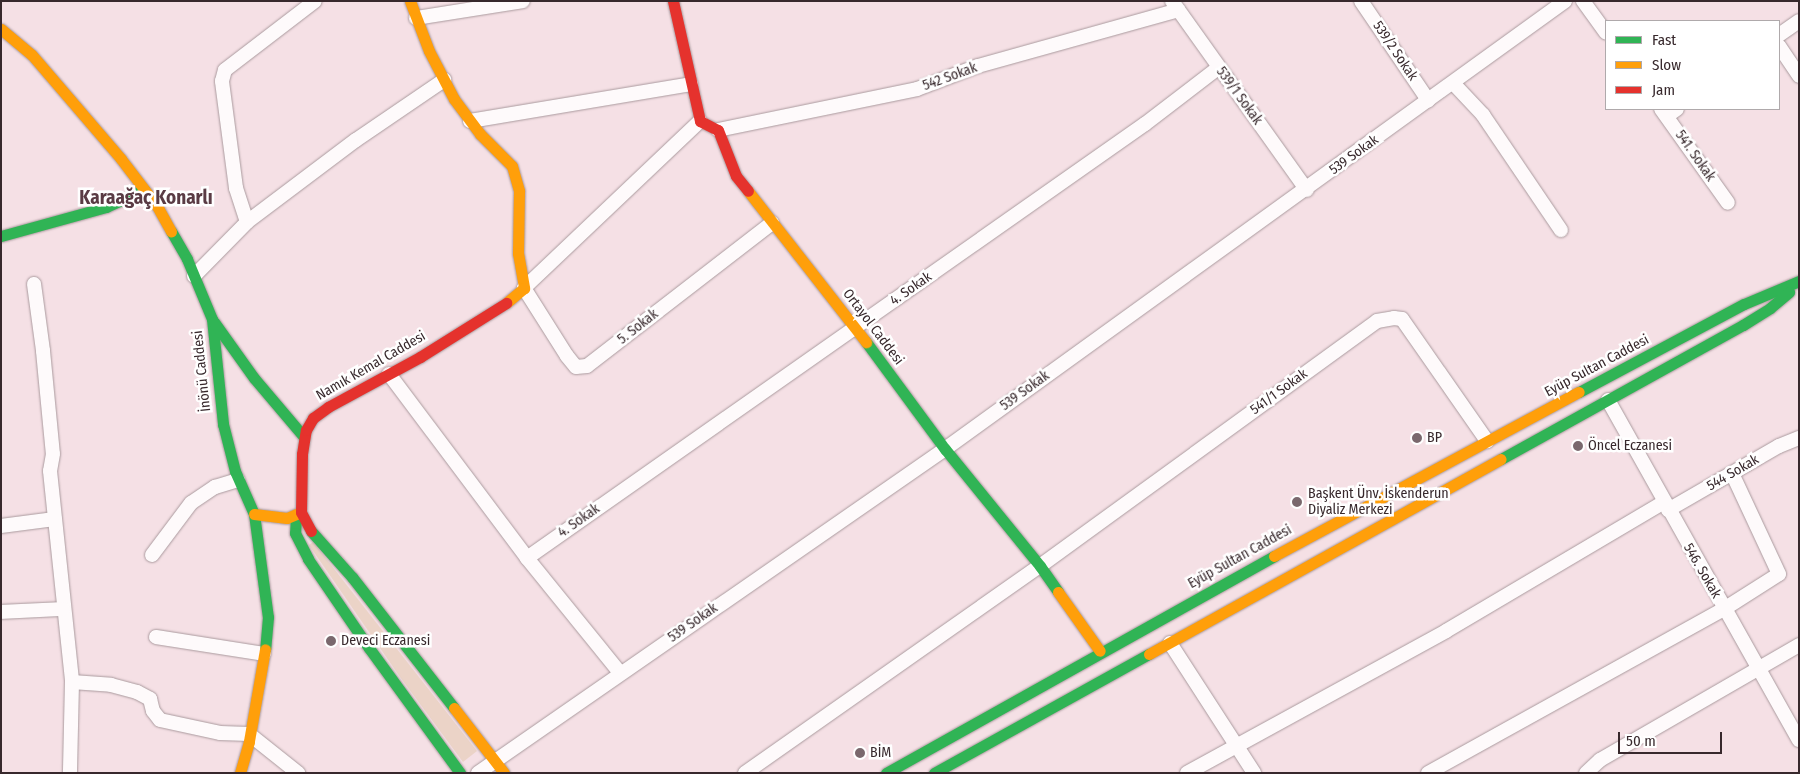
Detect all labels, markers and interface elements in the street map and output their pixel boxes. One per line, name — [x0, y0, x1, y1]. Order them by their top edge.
street label: 539/2 Sokak — [1369, 18, 1421, 84]
legend — [1605, 20, 1780, 110]
text: Fast — [1652, 31, 1676, 49]
text: Slow — [1652, 56, 1681, 74]
street label: 542 Sokak — [921, 59, 979, 95]
street label: 539/1 Sokak — [1212, 64, 1266, 128]
text: Jam — [1652, 81, 1675, 99]
street label: 541. Sokak — [1671, 127, 1719, 185]
street label: 539 Sokak — [1326, 132, 1382, 178]
district label: Karaağaç Konarlı — [79, 187, 213, 209]
street label: 4. Sokak — [887, 269, 935, 309]
street label: Ortayol Caddesi — [839, 286, 907, 368]
street label: 5. Sokak — [614, 306, 662, 348]
street label: Namık Kemal Caddesi — [313, 328, 429, 404]
street label: İnönü Caddesi — [189, 330, 215, 412]
street label: Eyüp Sultan Caddesi — [1542, 331, 1652, 401]
street label: 541/1 Sokak — [1247, 366, 1311, 418]
street label: 539 Sokak — [997, 368, 1053, 414]
place label: BP — [1427, 430, 1442, 446]
marker: BP — [1411, 432, 1423, 444]
place label: Öncel Eczanesi — [1588, 438, 1672, 454]
marker: Öncel Eczanesi — [1572, 440, 1584, 452]
street label: 544 Sokak — [1704, 451, 1762, 495]
place label: Başkent Ünv. İskenderun Diyaliz Merkezi — [1308, 486, 1449, 518]
marker: Başkent Ünv. İskenderun Diyaliz Merkezi — [1290, 495, 1304, 509]
street label: 4. Sokak — [555, 501, 603, 541]
street label: Eyüp Sultan Caddesi — [1185, 522, 1295, 592]
street label: 546. Sokak — [1680, 541, 1724, 601]
street label: 539 Sokak — [665, 600, 721, 646]
place label: Deveci Eczanesi — [341, 633, 430, 649]
marker: Deveci Eczanesi — [325, 635, 337, 647]
scale bar — [1620, 722, 1724, 754]
text: 50 m — [1626, 732, 1656, 750]
place label: BİM — [870, 745, 891, 761]
marker: BİM — [854, 747, 866, 759]

